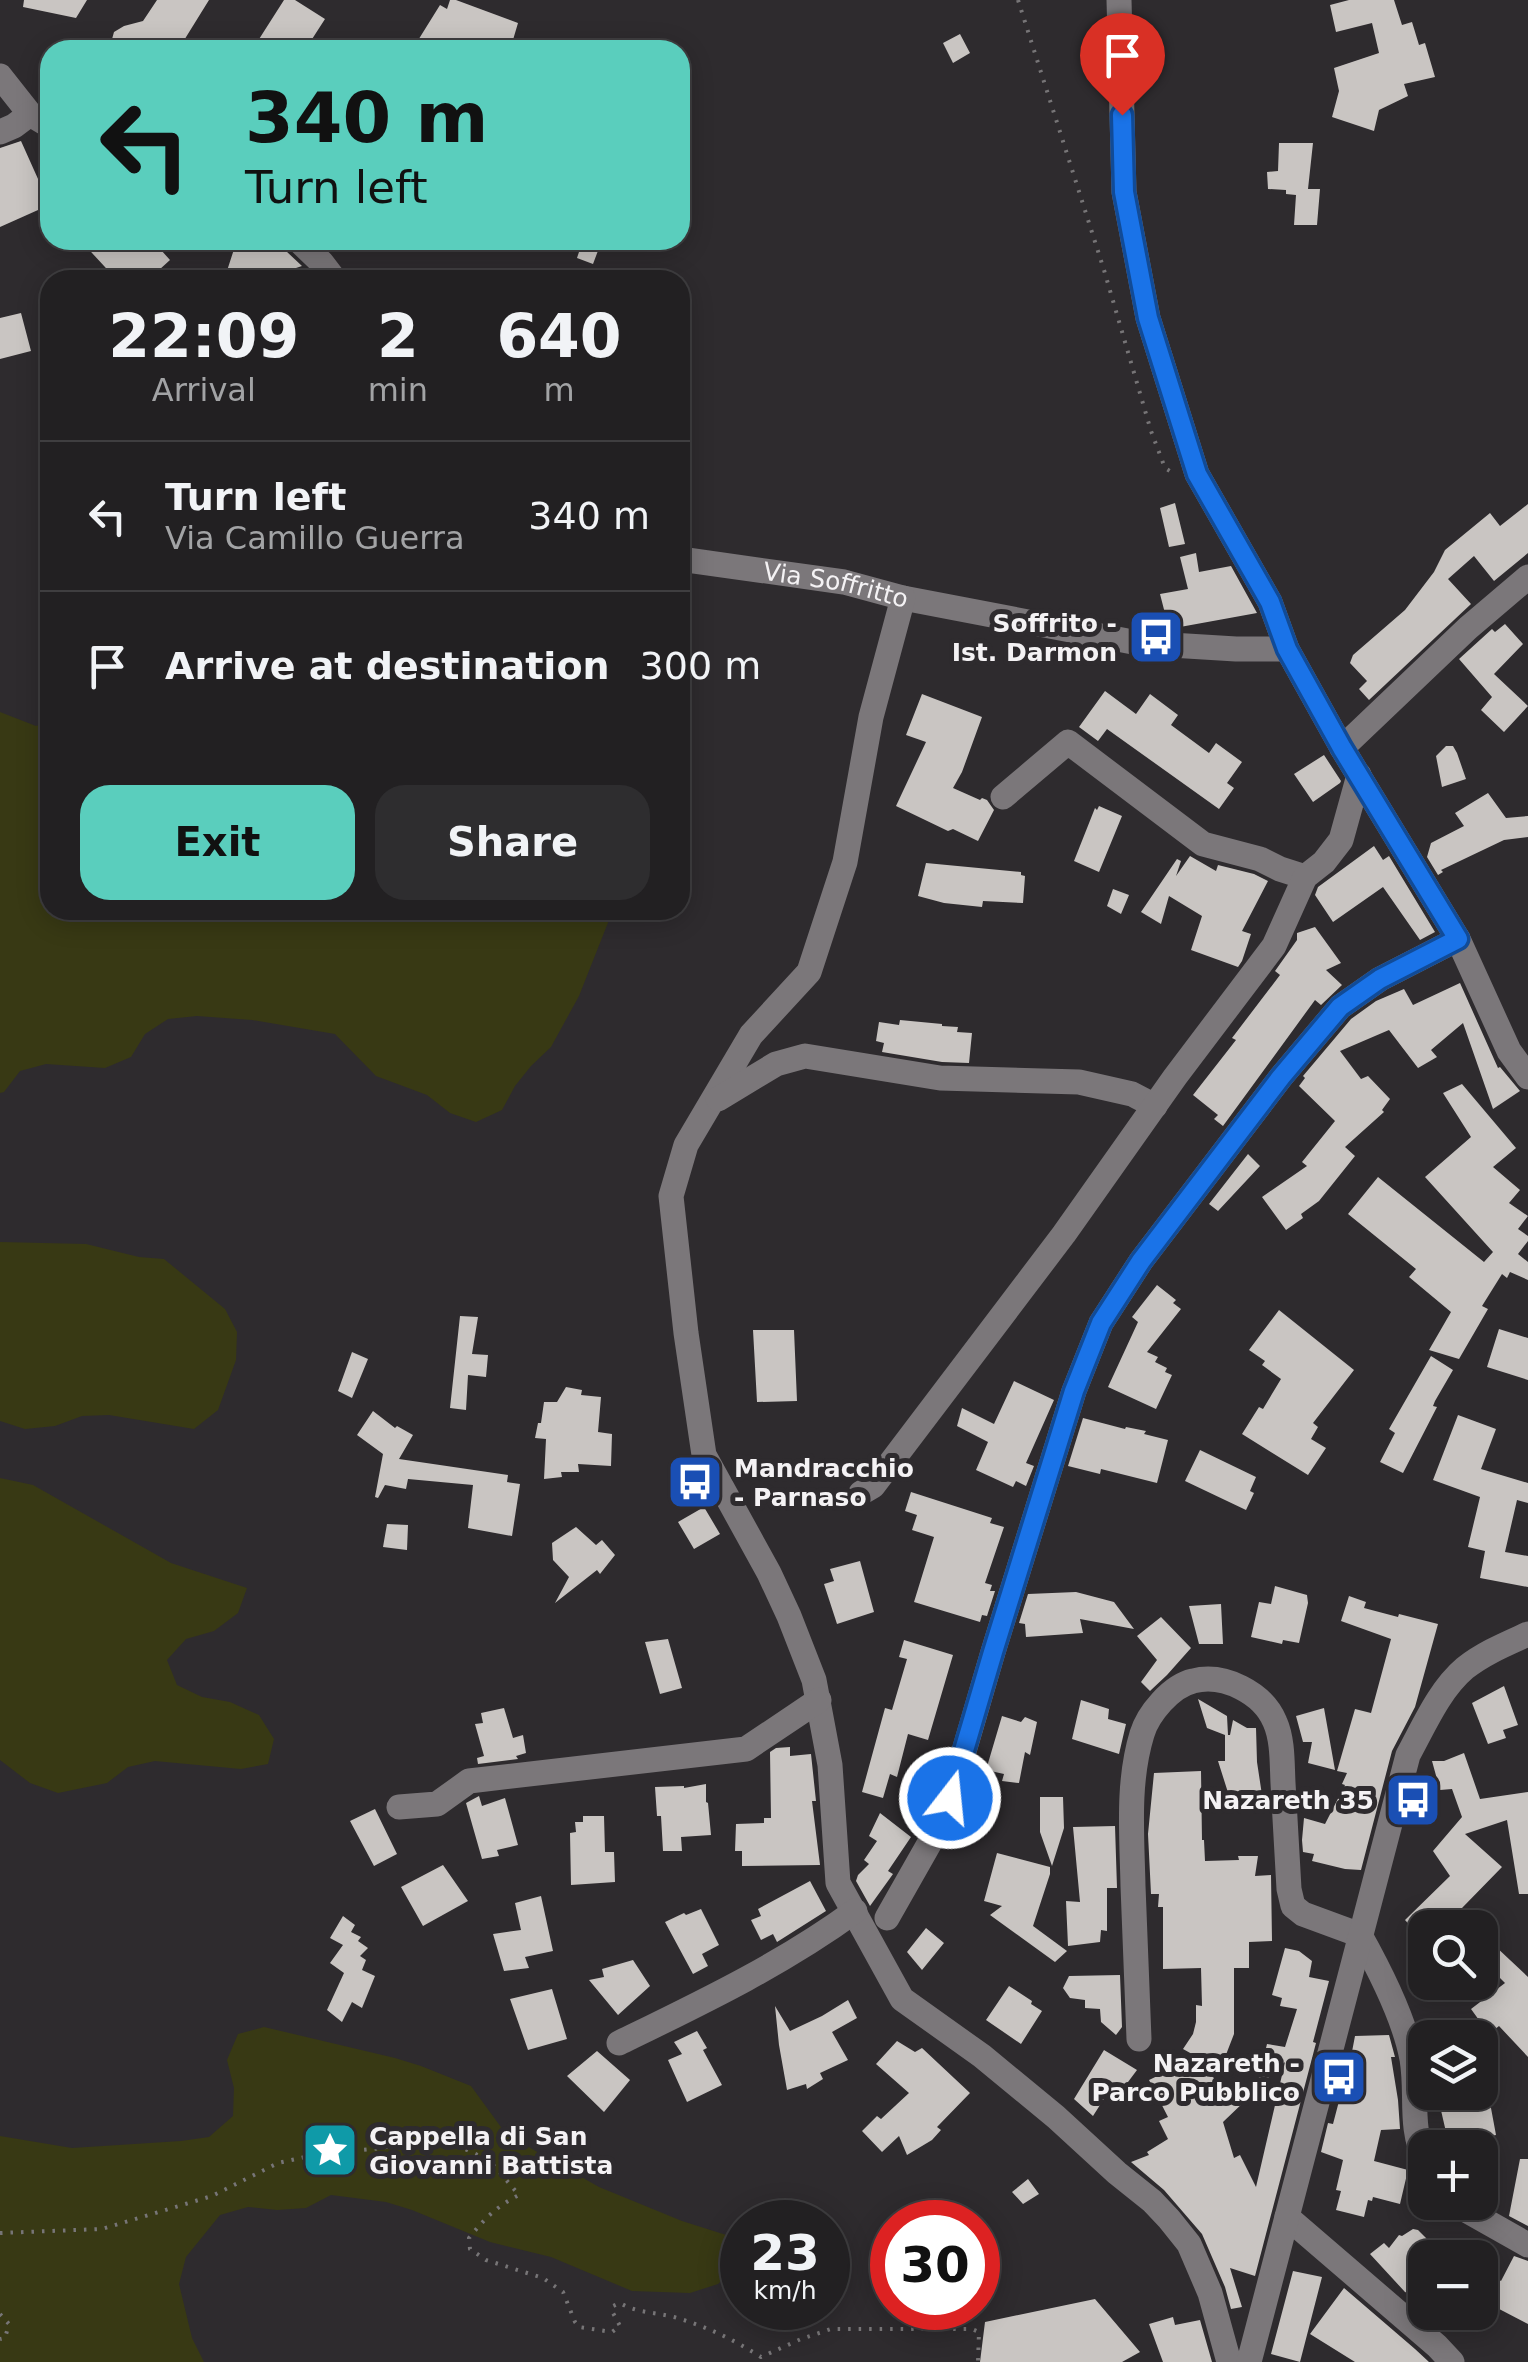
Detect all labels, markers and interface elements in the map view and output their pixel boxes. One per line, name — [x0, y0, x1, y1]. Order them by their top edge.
pin — [1080, 13, 1165, 116]
icon: arrive — [1095, 28, 1150, 83]
text: 340 m — [245, 77, 488, 159]
icon: left — [80, 80, 210, 210]
text: Turn left — [245, 161, 428, 214]
text: 22:09 — [108, 301, 299, 371]
text: 2 — [377, 301, 419, 371]
text: 640 — [496, 301, 622, 371]
text: Arrival — [152, 371, 256, 409]
text: min — [368, 371, 428, 409]
text: m — [543, 371, 575, 409]
text: Turn left — [165, 475, 346, 519]
icon: left — [80, 489, 135, 544]
text: 340 m — [528, 494, 650, 538]
text: Via Camillo Guerra — [165, 519, 465, 557]
street label: Via Soffritto — [761, 557, 911, 614]
bus stop icon: Soffrito - Ist. Darmon — [1126, 607, 1186, 667]
place label: Soffrito - Ist. Darmon — [952, 609, 1117, 667]
icon: arrive — [80, 639, 135, 694]
text: Arrive at destination — [165, 644, 610, 688]
text: 300 m — [640, 644, 761, 688]
button: Exit — [80, 785, 355, 900]
button: Share — [375, 785, 650, 900]
bus stop icon: Mandracchio - Parnaso — [665, 1452, 725, 1512]
place label: Mandracchio - Parnaso — [734, 1454, 914, 1512]
position arrow — [898, 1746, 1002, 1850]
bus stop icon: Nazareth 35 — [1383, 1770, 1443, 1830]
place label: Nazareth 35 — [1202, 1786, 1374, 1815]
map controls — [1408, 1910, 1498, 2330]
button: search — [1408, 1910, 1498, 2000]
button: layers — [1408, 2020, 1498, 2110]
bus stop icon: Nazareth - Parco Pubblico — [1309, 2047, 1369, 2107]
place label: Nazareth - Parco Pubblico — [1091, 2049, 1300, 2107]
place icon: Cappella di San Giovanni Battista — [300, 2120, 360, 2180]
place label: Cappella di San Giovanni Battista — [369, 2122, 613, 2180]
button: + — [1408, 2130, 1498, 2220]
speed limit sign: 30 — [870, 2200, 1000, 2330]
text: 23 — [750, 2224, 820, 2282]
button: − — [1408, 2240, 1498, 2330]
text: km/h — [753, 2276, 817, 2305]

